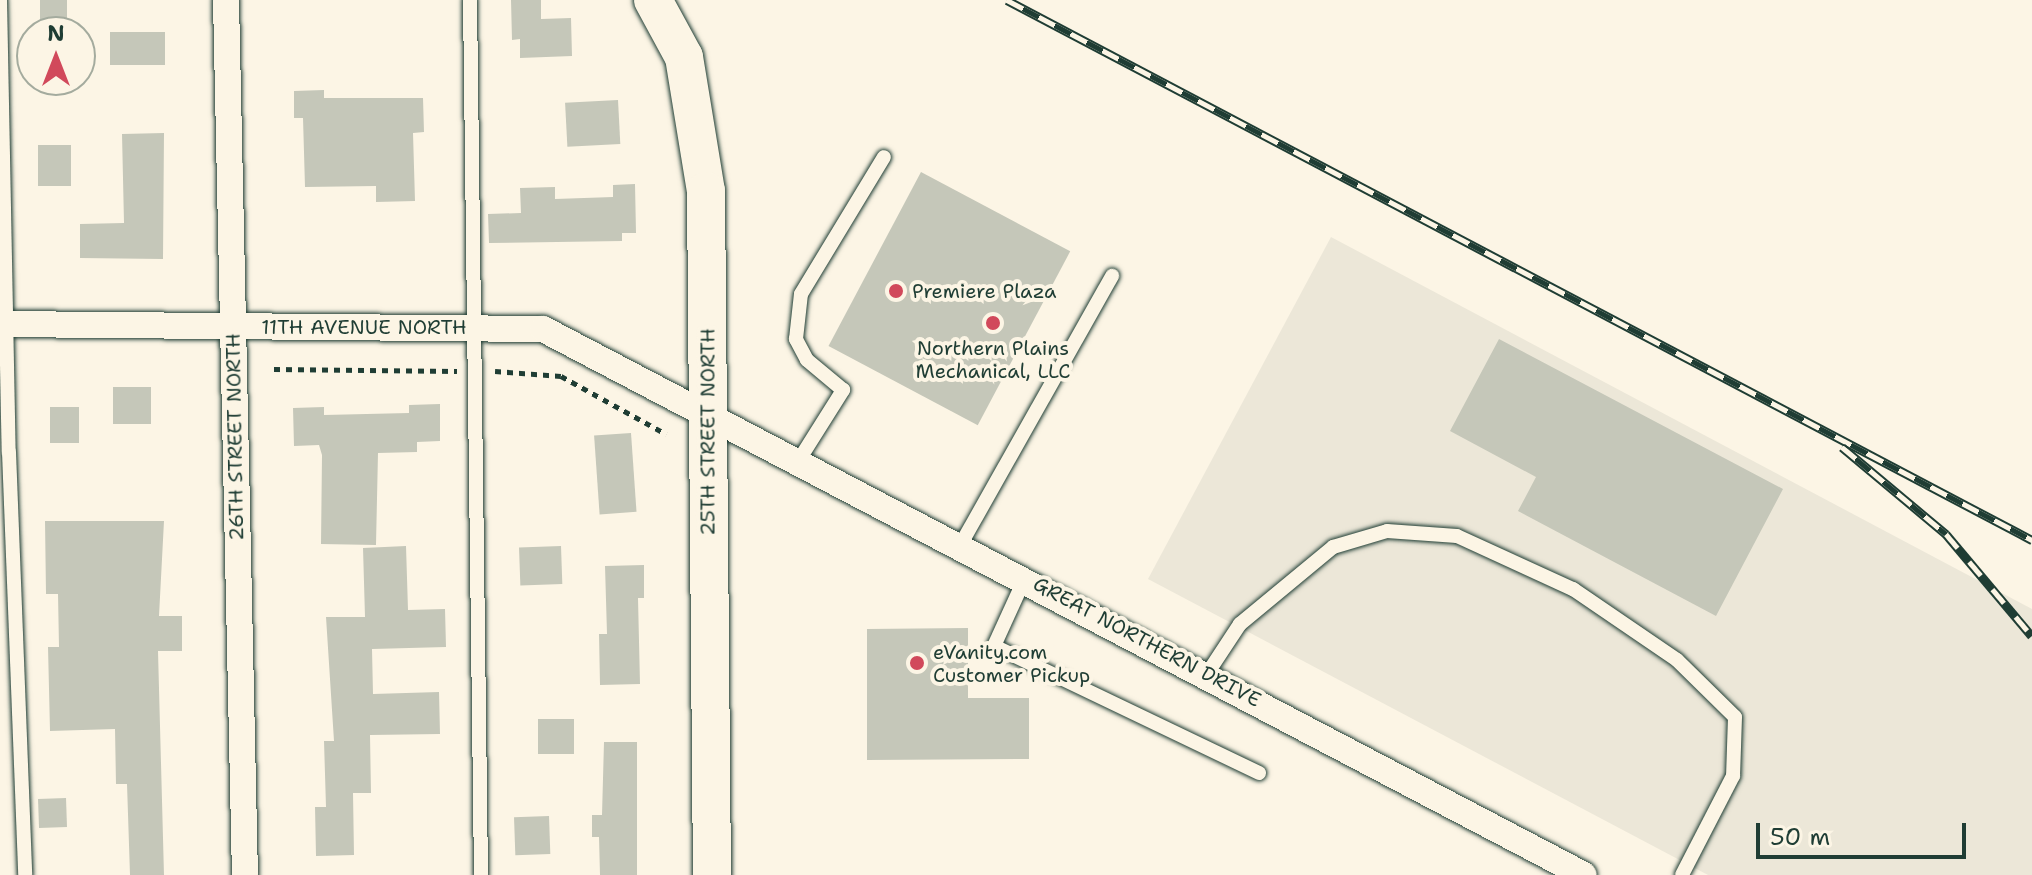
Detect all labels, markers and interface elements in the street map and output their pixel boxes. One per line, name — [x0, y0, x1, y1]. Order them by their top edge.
north arrow — [16, 16, 96, 96]
text: N — [47, 19, 65, 48]
place label: Premiere Plaza — [912, 279, 1056, 303]
marker: Premiere Plaza — [887, 282, 905, 300]
marker: Northern Plains Mechanical, LLC — [984, 314, 1002, 332]
street label: 11TH AVENUE NORTH — [261, 315, 467, 339]
street label: 25TH STREET NORTH — [696, 328, 720, 536]
street label: 26TH STREET NORTH — [221, 333, 249, 541]
place label: Northern Plains Mechanical, LLC — [916, 336, 1070, 383]
street label: GREAT NORTHERN DRIVE — [1029, 572, 1265, 712]
place label: eVanity.com Customer Pickup — [933, 640, 1090, 687]
marker: eVanity.com Customer Pickup — [908, 654, 926, 672]
scale bar — [1760, 807, 1970, 857]
text: 50 m — [1770, 821, 1830, 853]

